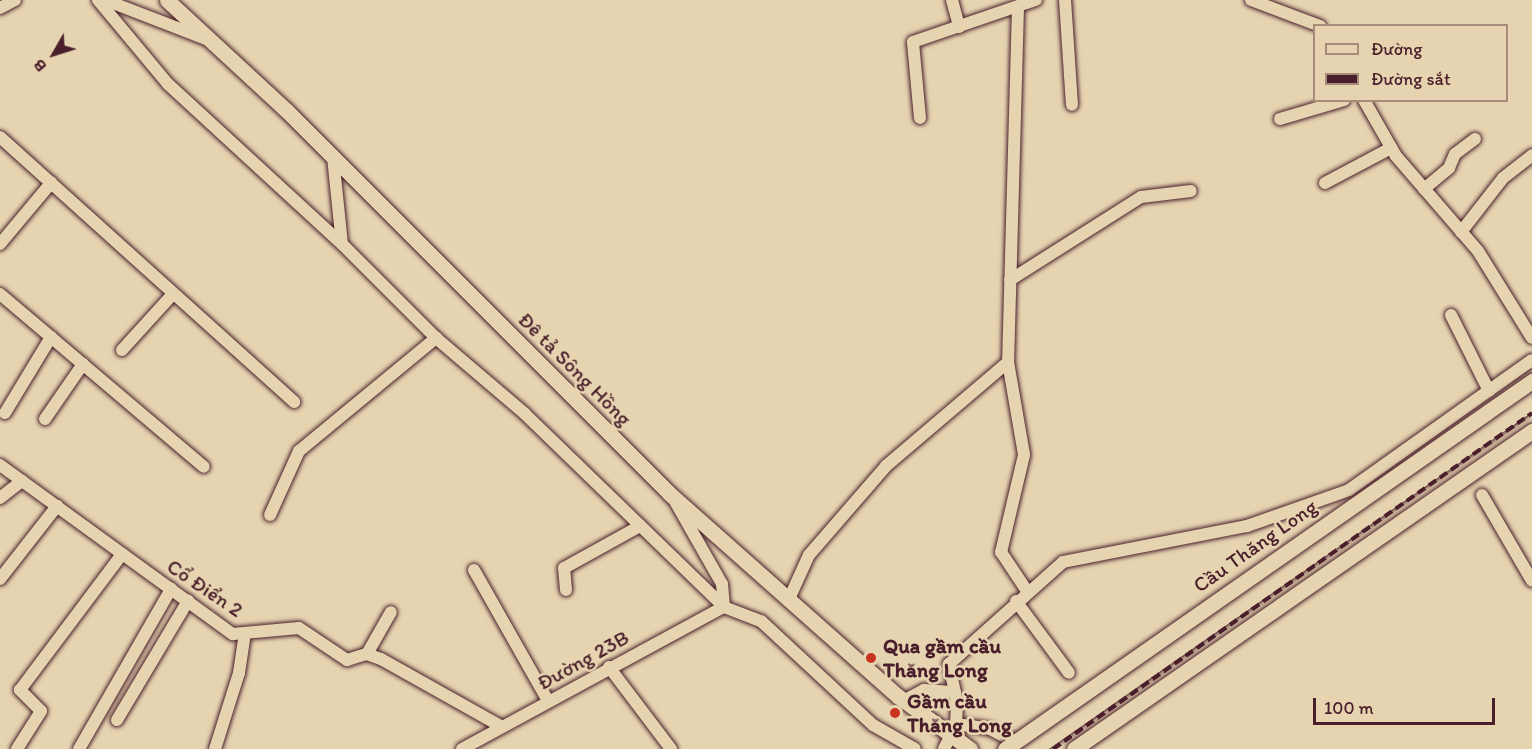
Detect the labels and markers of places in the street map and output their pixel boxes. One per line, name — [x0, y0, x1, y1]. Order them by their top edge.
place label: Qua gầm cầu Thăng Long — [883, 633, 1001, 683]
marker: Qua gầm cầu Thăng Long — [864, 651, 878, 665]
place label: Gầm cầu Thăng Long — [907, 688, 1012, 738]
marker: Gầm cầu Thăng Long — [888, 706, 902, 720]

